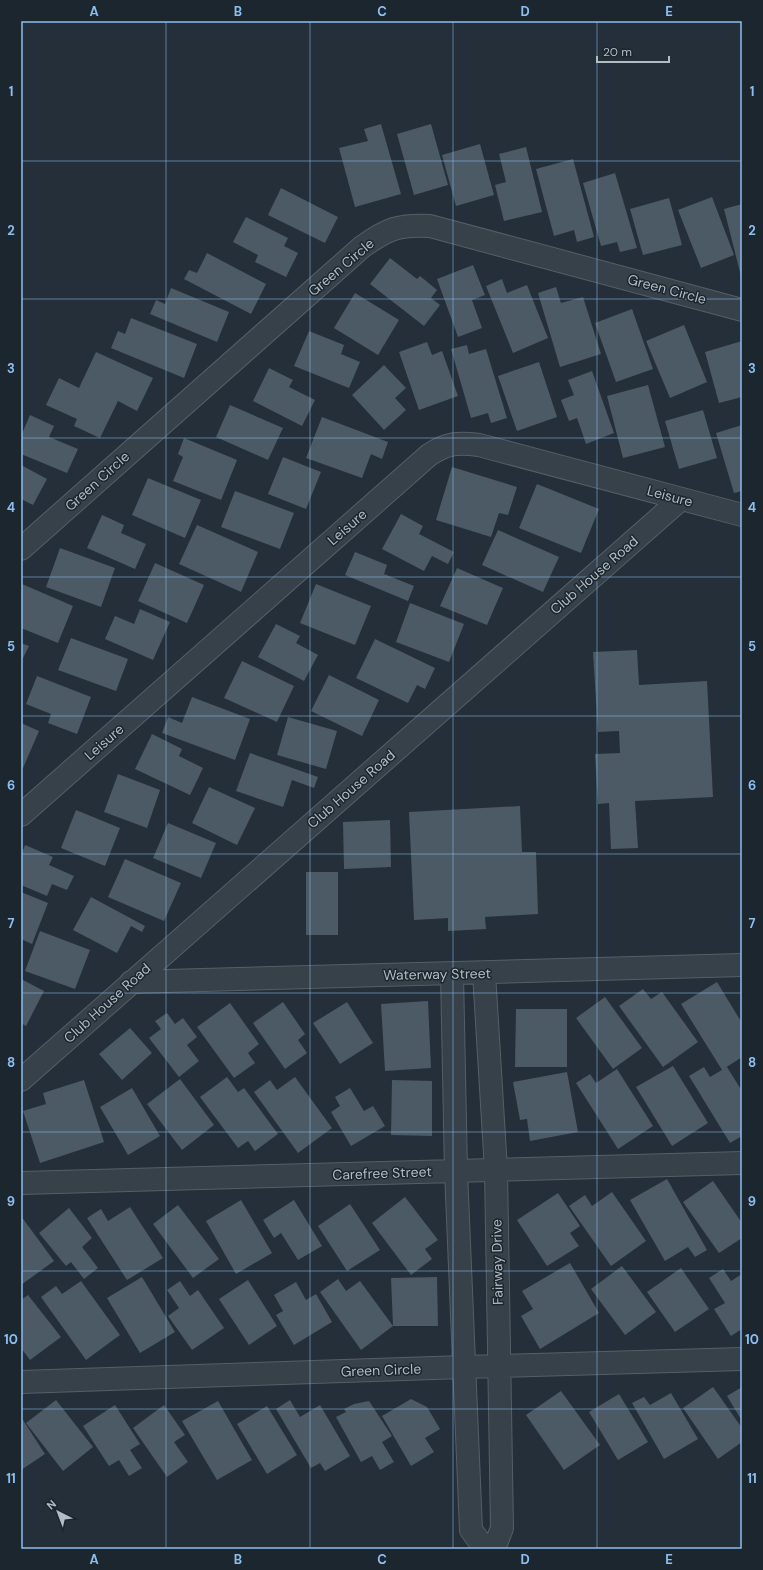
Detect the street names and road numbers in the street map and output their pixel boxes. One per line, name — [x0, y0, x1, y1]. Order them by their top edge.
street label: Green Circle — [304, 234, 378, 300]
street label: Green Circle — [626, 270, 708, 308]
street label: Green Circle — [61, 447, 133, 515]
street label: Leisure — [645, 481, 695, 511]
street label: Leisure — [324, 505, 370, 549]
street label: Club House Road — [546, 532, 642, 618]
street label: Leisure — [81, 720, 127, 764]
street label: Club House Road — [303, 746, 399, 832]
street label: Club House Road — [60, 959, 154, 1047]
street label: Waterway Street — [383, 964, 491, 984]
street label: Carefree Street — [332, 1162, 432, 1184]
street label: Fairway Drive — [487, 1219, 507, 1305]
street label: Green Circle — [340, 1360, 422, 1380]

